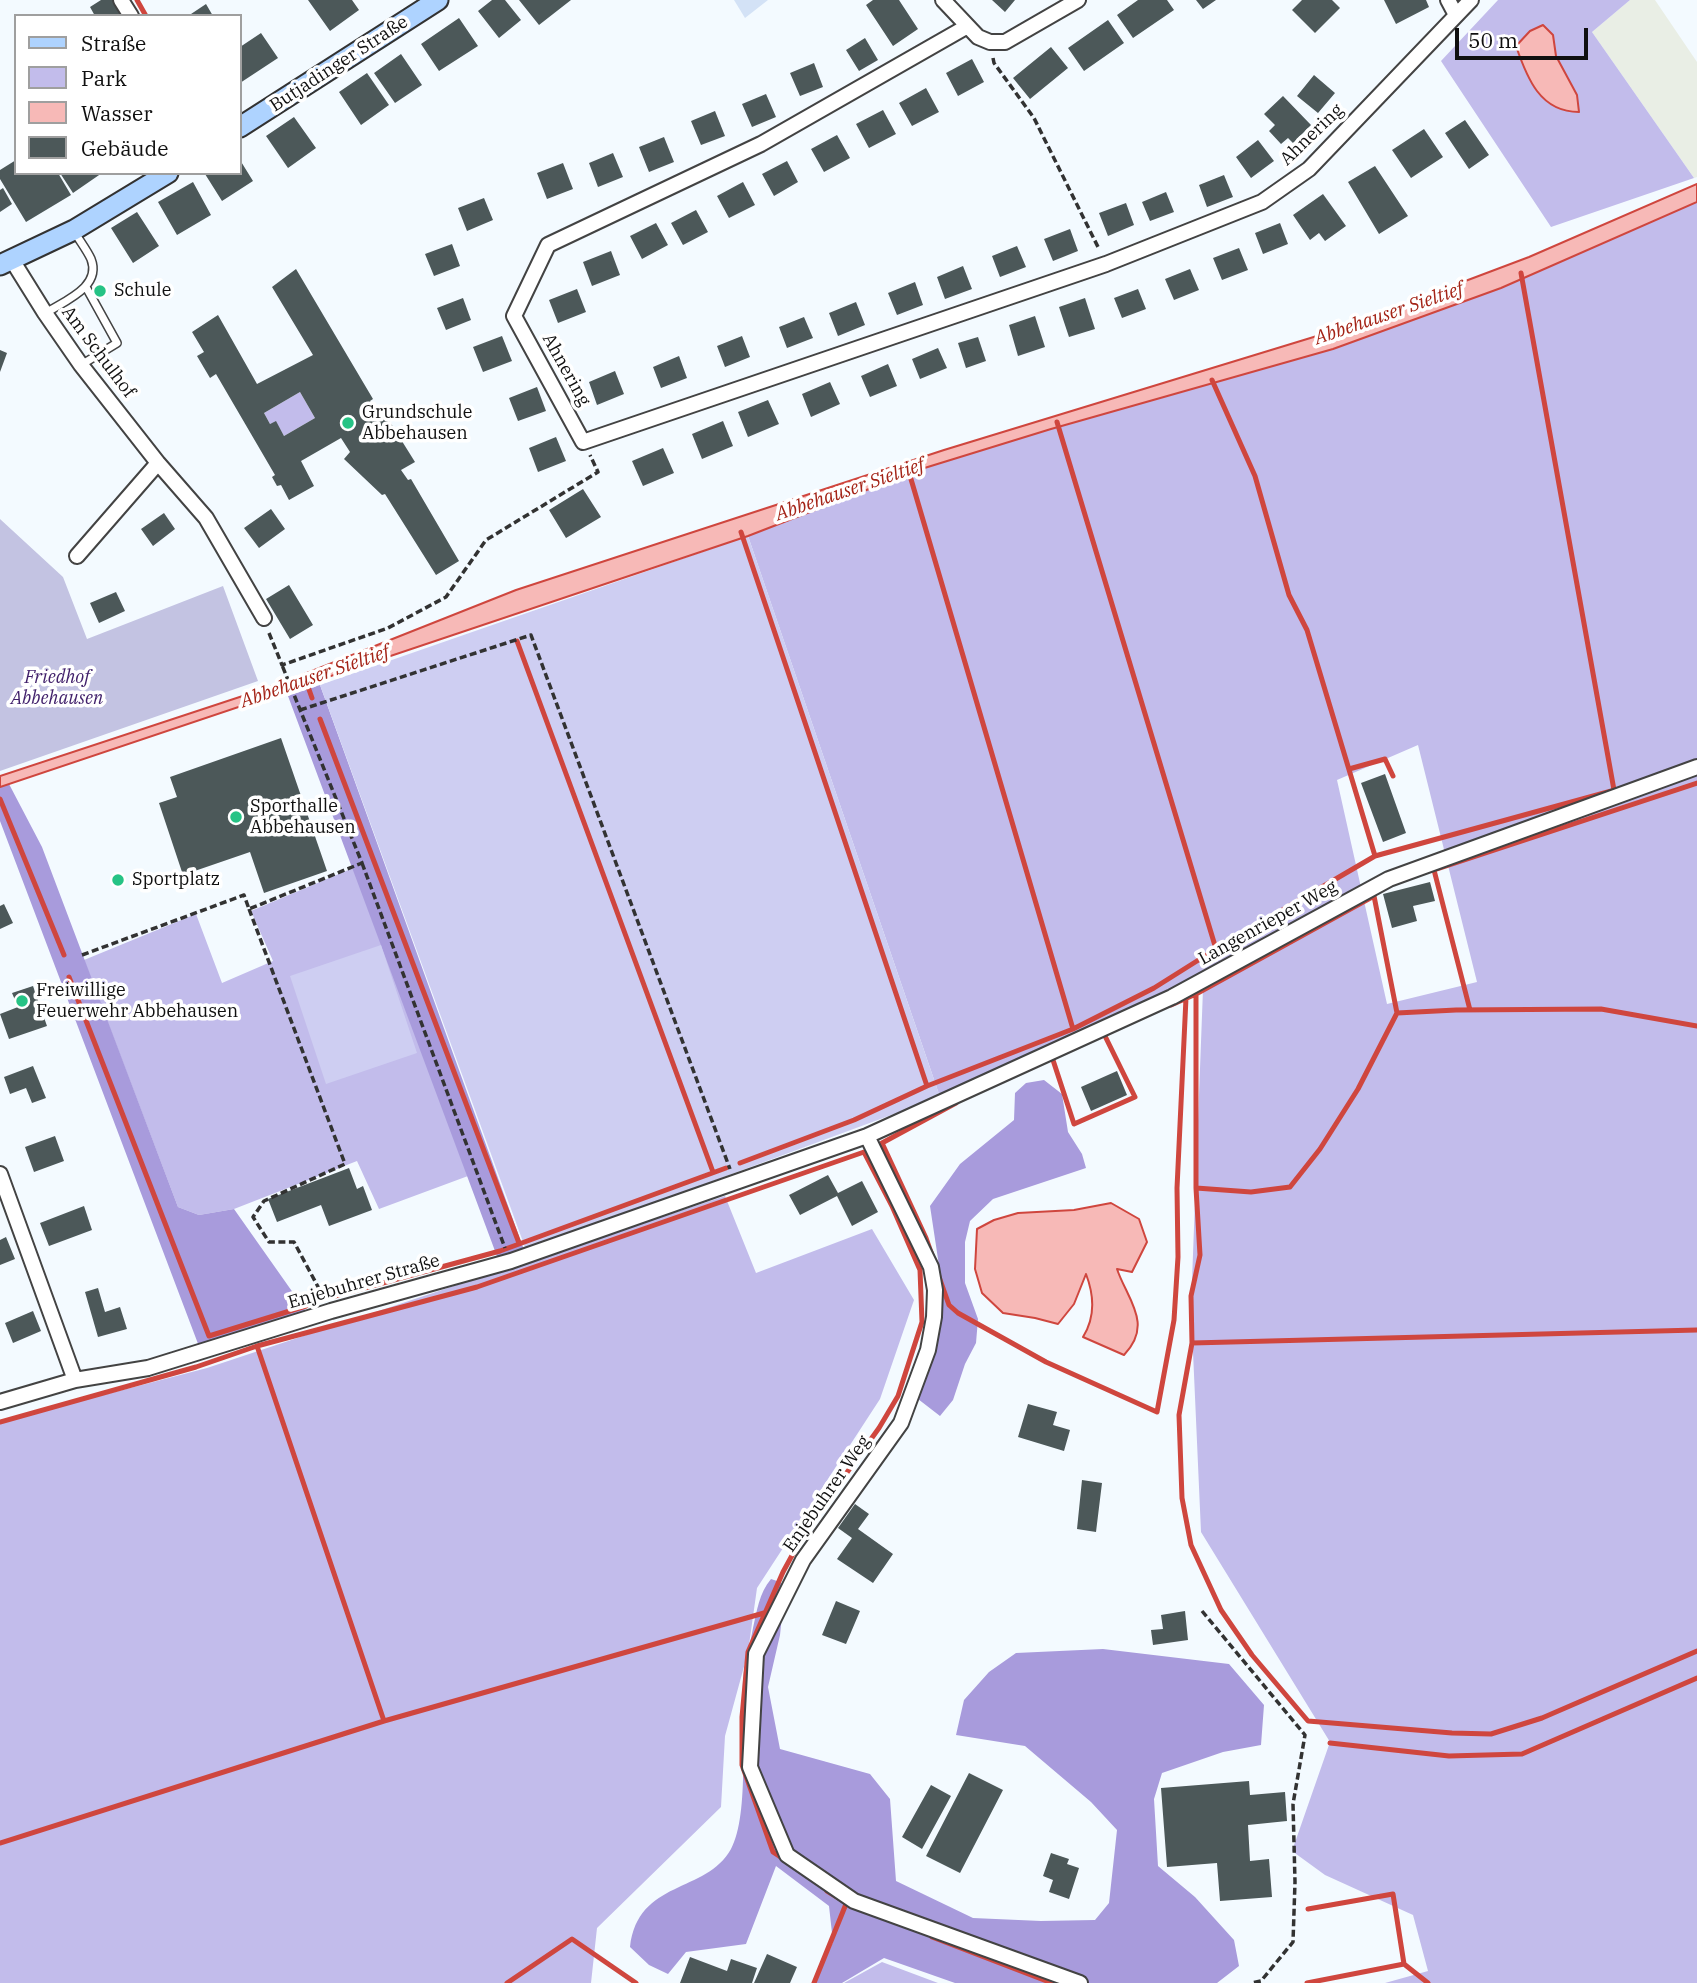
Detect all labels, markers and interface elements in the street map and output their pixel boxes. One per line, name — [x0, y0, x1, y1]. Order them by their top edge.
street label: Butjadinger Straße — [266, 11, 412, 117]
legend — [14, 14, 242, 175]
scale bar — [1459, 14, 1592, 58]
text: 50 m — [1468, 26, 1518, 54]
text: Straße — [81, 29, 146, 57]
text: Park — [81, 64, 127, 92]
text: Wasser — [81, 99, 152, 127]
street label: Ahnering — [1276, 100, 1348, 170]
text: Gebäude — [81, 134, 169, 162]
water label: Abbehauser Sieltief — [1312, 278, 1466, 350]
place label: Schule — [114, 280, 171, 302]
marker: Schule — [92, 283, 108, 299]
street label: Am Schulhof — [57, 302, 139, 402]
street label: Ahnering — [537, 330, 595, 410]
place label: Grundschule Abbehausen — [362, 402, 472, 444]
marker: Grundschule Abbehausen — [340, 415, 356, 431]
water label: Abbehauser Sieltief — [773, 454, 927, 526]
water label: Abbehauser Sieltief — [238, 641, 392, 713]
park label: Friedhof Abbehausen — [11, 667, 103, 710]
place label: Sporthalle Abbehausen — [250, 796, 356, 838]
marker: Sporthalle Abbehausen — [228, 809, 244, 825]
place label: Sportplatz — [132, 869, 220, 891]
marker: Sportplatz — [110, 872, 126, 888]
street label: Langenrieper Weg — [1195, 876, 1341, 970]
place label: Freiwillige Feuerwehr Abbehausen — [36, 980, 238, 1023]
marker: Freiwillige Feuerwehr Abbehausen — [14, 993, 30, 1009]
street label: Enjebuhrer Straße — [286, 1250, 442, 1314]
street label: Enjebuhrer Weg — [779, 1432, 875, 1556]

